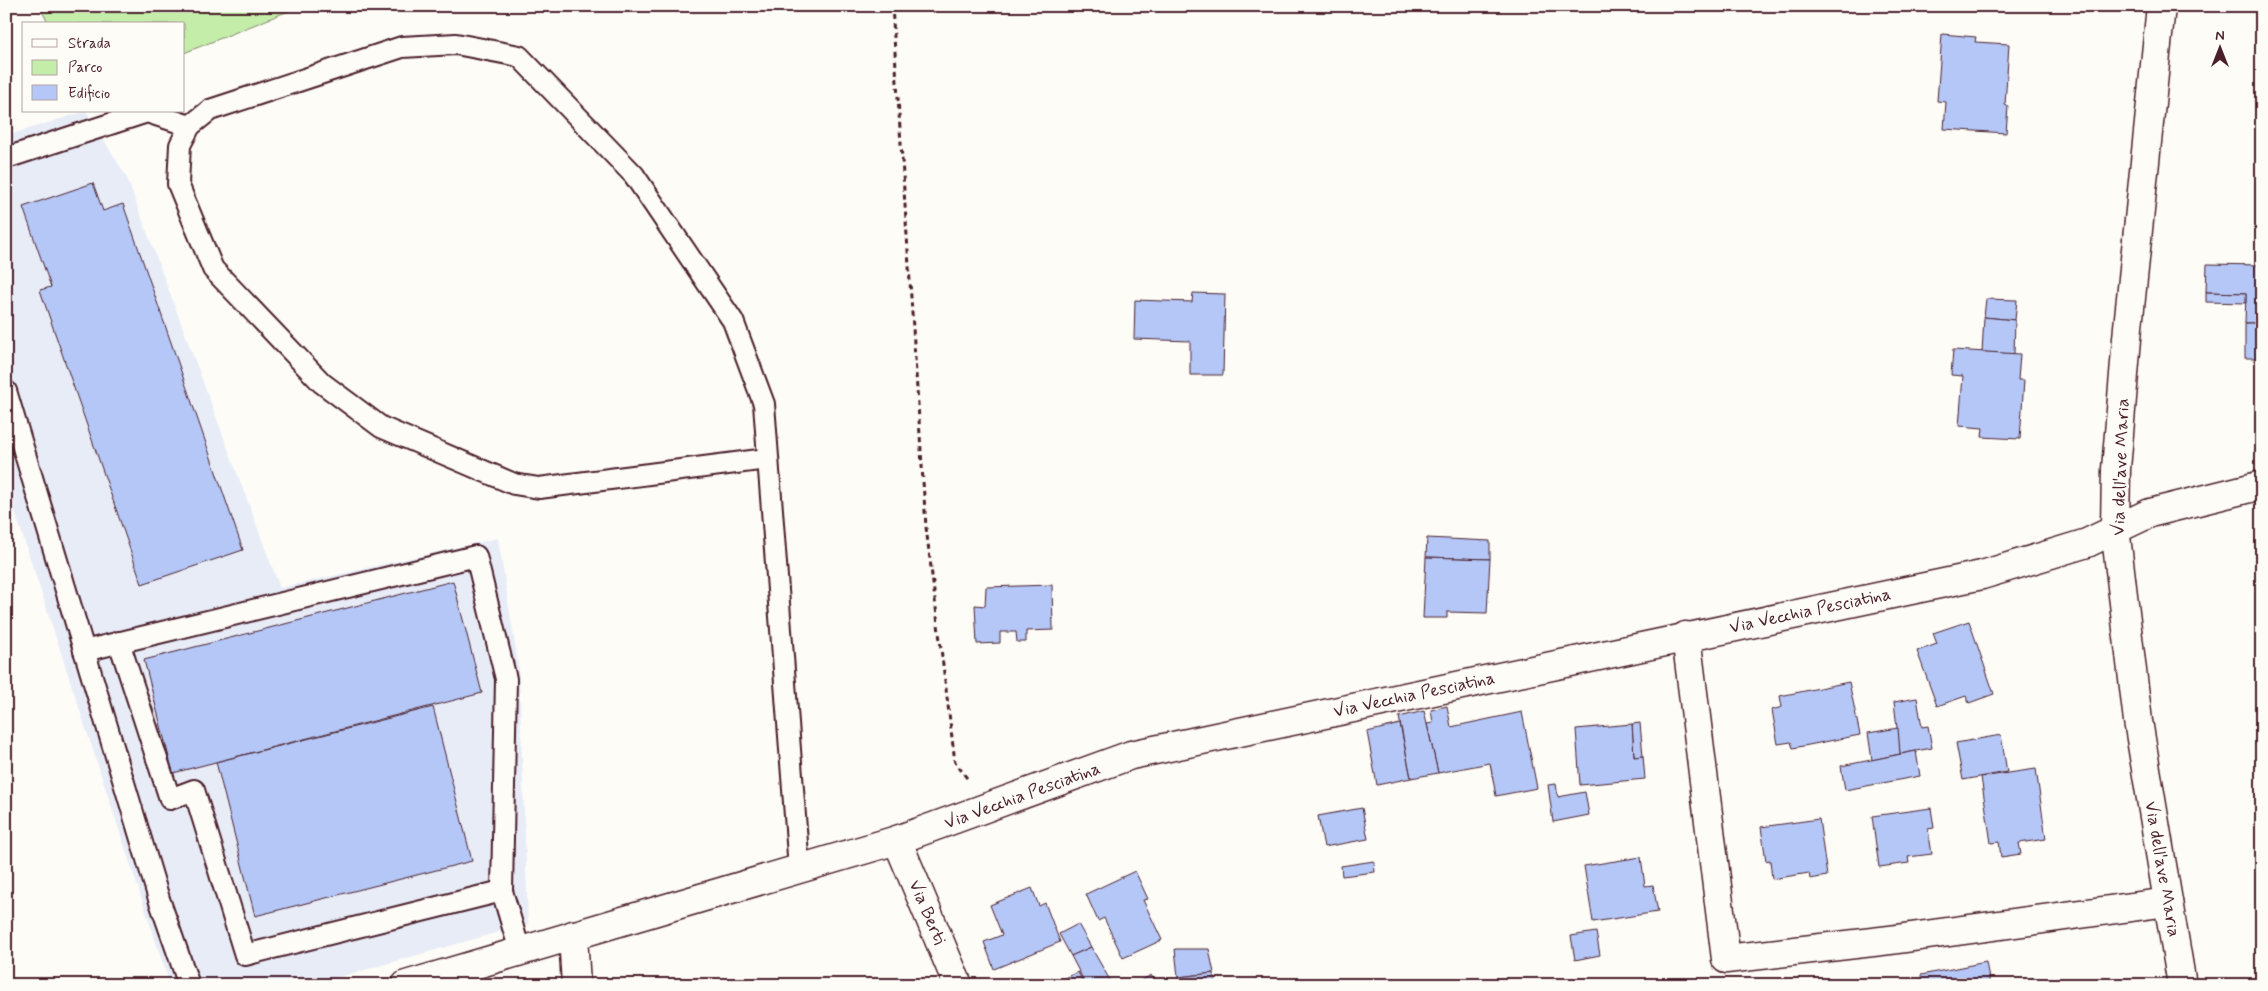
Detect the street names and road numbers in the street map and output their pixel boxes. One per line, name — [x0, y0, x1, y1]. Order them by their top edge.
street label: Via dell'ave Maria — [2107, 398, 2135, 536]
street label: Via Vecchia Pesciatina — [1727, 582, 1893, 640]
street label: Via Vecchia Pesciatina — [1331, 666, 1497, 724]
street label: Via Vecchia Pesciatina — [941, 757, 1104, 835]
street label: Via dell'ave Maria — [2138, 799, 2186, 939]
street label: Via Berti — [903, 876, 952, 949]

